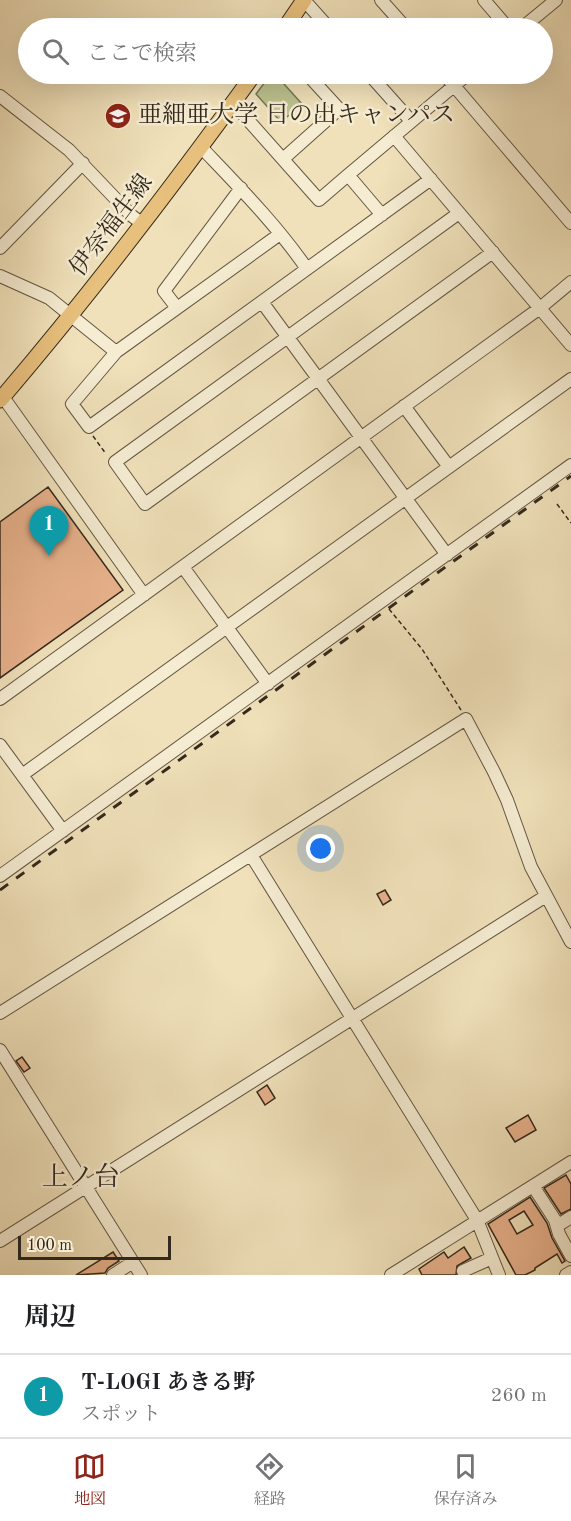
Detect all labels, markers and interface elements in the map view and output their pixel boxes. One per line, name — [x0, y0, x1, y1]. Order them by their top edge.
search box — [18, 18, 553, 84]
icon: search — [39, 35, 72, 68]
text: ここで検索 — [87, 43, 197, 65]
school or university icon: 亜細亜大学 日の出キャンパス — [103, 101, 133, 131]
place label: 亜細亜大学 日の出キャンパス — [138, 101, 455, 128]
street label: 伊奈福生線 — [64, 169, 158, 281]
pin: 1 — [29, 506, 68, 556]
your location — [306, 834, 335, 863]
district label: 上ノ台 — [42, 1162, 120, 1191]
scale bar — [18, 1233, 171, 1260]
text: 100 m — [27, 1238, 72, 1254]
text: 周辺 — [24, 1305, 76, 1331]
text: T-LOGI あきる野 — [81, 1372, 255, 1394]
text: 1 — [38, 1386, 49, 1406]
text: 260 m — [491, 1386, 547, 1406]
text: スポット — [81, 1405, 161, 1425]
tab: 地図 — [73, 1450, 106, 1510]
tab: 経路 — [253, 1450, 286, 1510]
tab: 保存済み — [433, 1450, 497, 1510]

